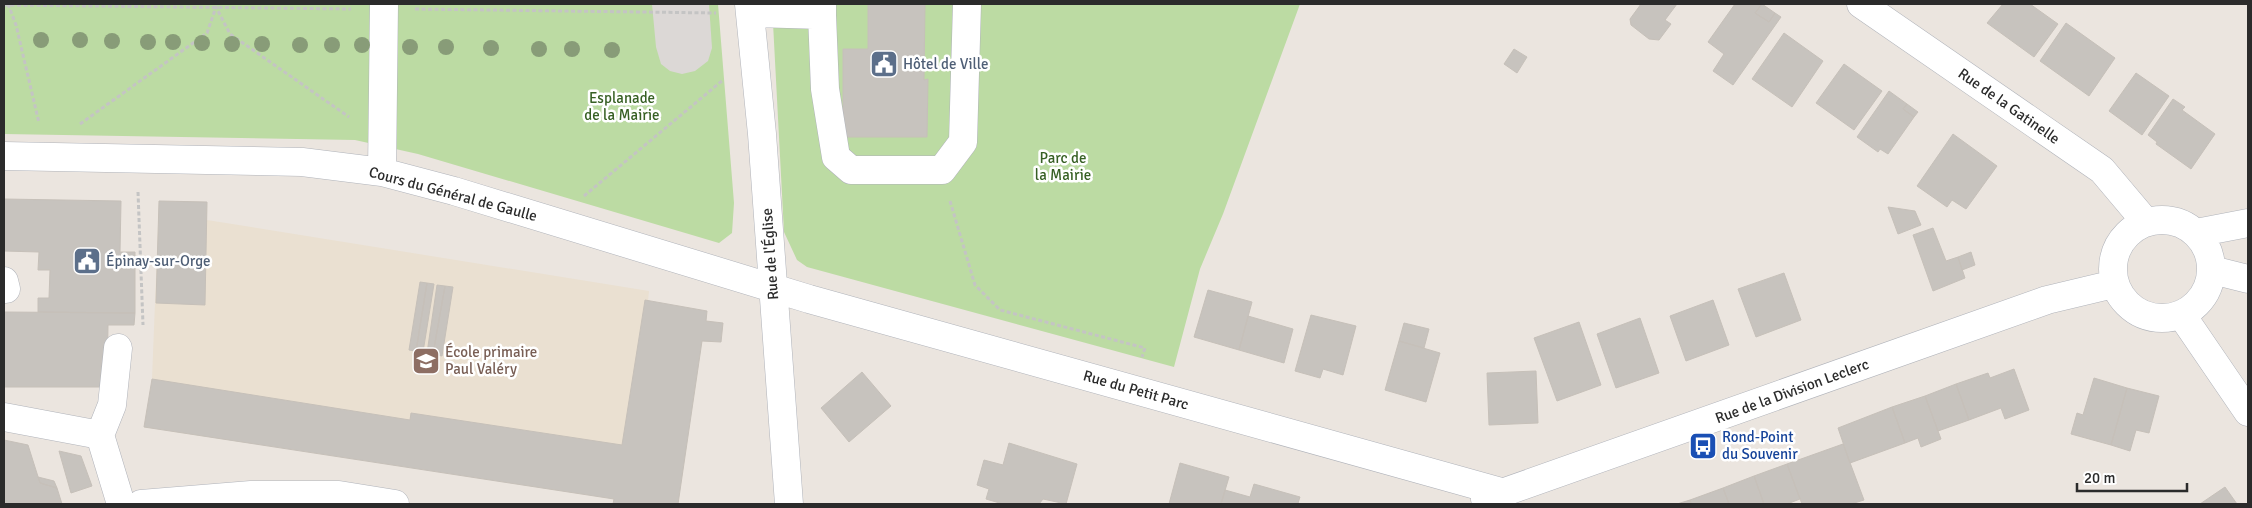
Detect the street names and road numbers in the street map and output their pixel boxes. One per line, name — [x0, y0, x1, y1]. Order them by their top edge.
street label: Rue de la Gatinelle — [1955, 64, 2063, 148]
street label: Cours du Général de Gaulle — [367, 163, 539, 225]
street label: Rue de l'Église — [757, 207, 782, 301]
street label: Rue de la Division Leclerc — [1713, 355, 1871, 427]
street label: Rue du Petit Parc — [1081, 366, 1191, 414]

